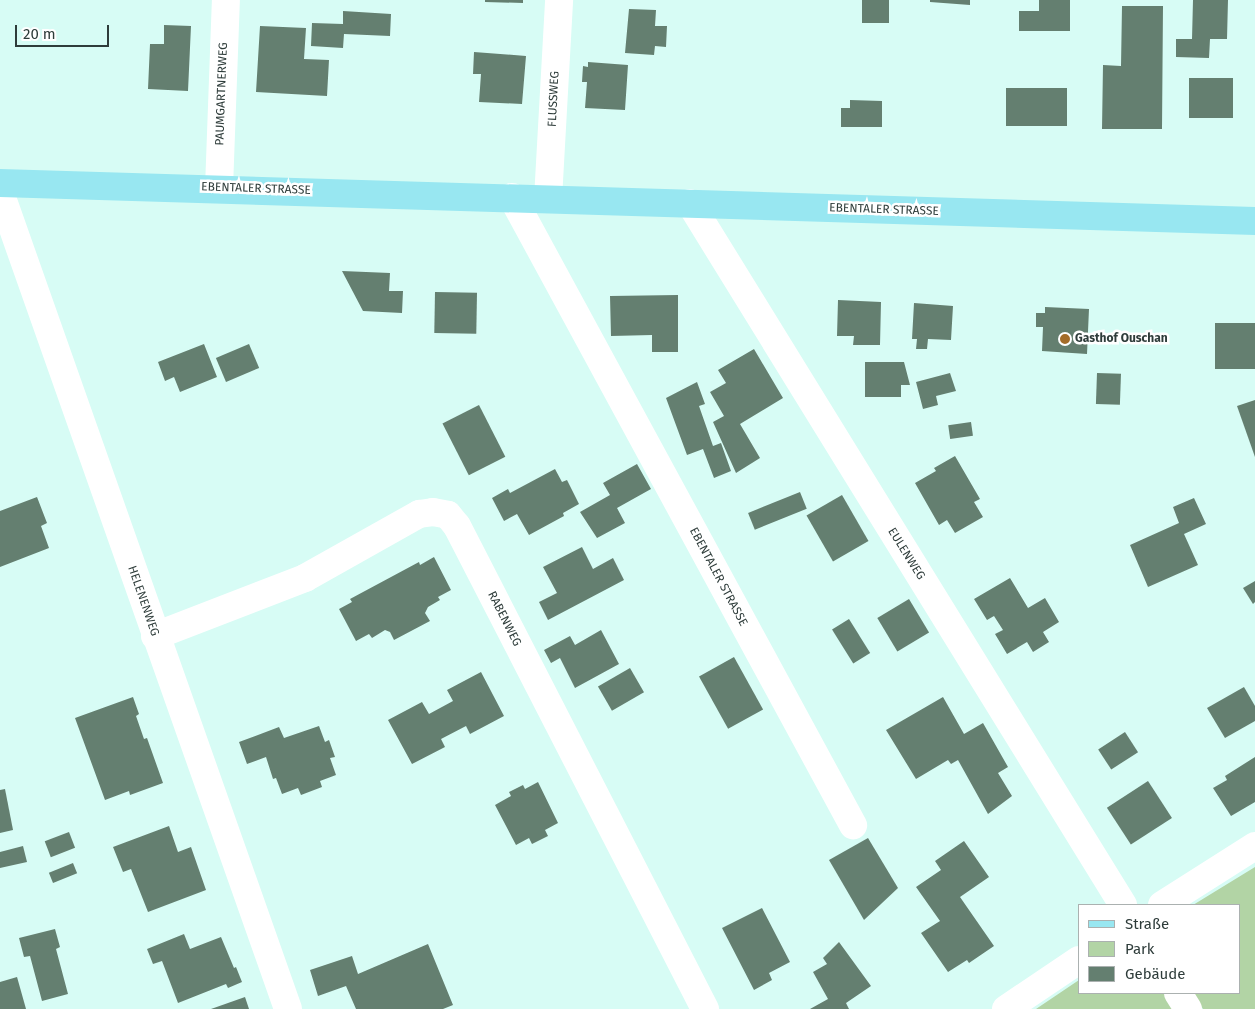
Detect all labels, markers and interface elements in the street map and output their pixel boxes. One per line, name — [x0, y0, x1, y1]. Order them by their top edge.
scale bar — [18, 15, 111, 47]
text: 20 m — [23, 25, 56, 43]
street label: PAUMGARTNERWEG — [213, 42, 231, 146]
street label: FLUSSWEG — [545, 71, 563, 127]
street label: EBENTALER STRASSE — [201, 180, 311, 198]
street label: EBENTALER STRASSE — [829, 201, 939, 219]
place label: Gasthof Ouschan — [1075, 332, 1168, 346]
marker: Gasthof Ouschan — [1059, 333, 1071, 345]
street label: EBENTALER STRASSE — [686, 525, 750, 629]
street label: EULENWEG — [884, 525, 928, 583]
street label: HELENENWEG — [124, 564, 162, 638]
street label: RABENWEG — [484, 589, 524, 649]
legend — [1078, 904, 1240, 994]
text: Straße — [1125, 915, 1169, 933]
text: Park — [1125, 940, 1155, 958]
text: Gebäude — [1125, 965, 1185, 983]

